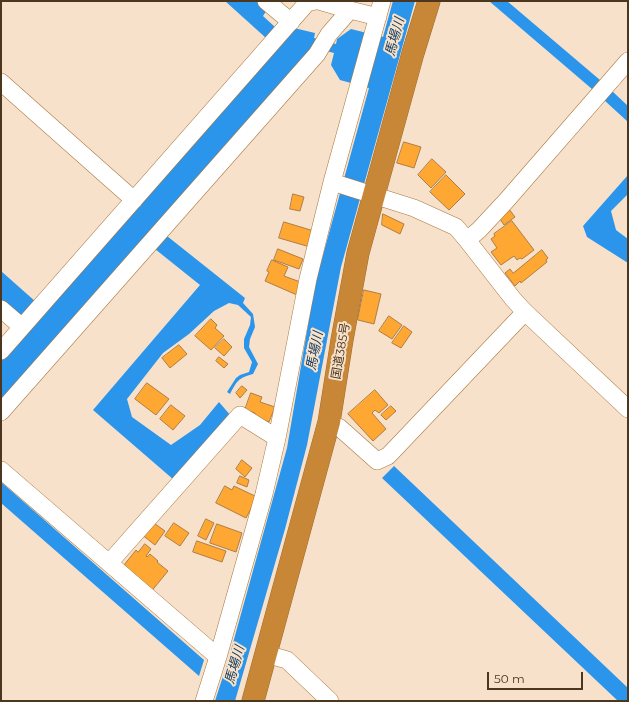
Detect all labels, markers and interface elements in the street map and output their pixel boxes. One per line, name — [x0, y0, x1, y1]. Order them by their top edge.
water label: 馬場川 — [382, 16, 408, 58]
street label: 国道385号 — [329, 322, 353, 380]
water label: 馬場川 — [304, 330, 326, 372]
water label: 馬場川 — [222, 644, 248, 686]
scale bar — [489, 664, 585, 690]
text: 50 m — [494, 671, 525, 686]

